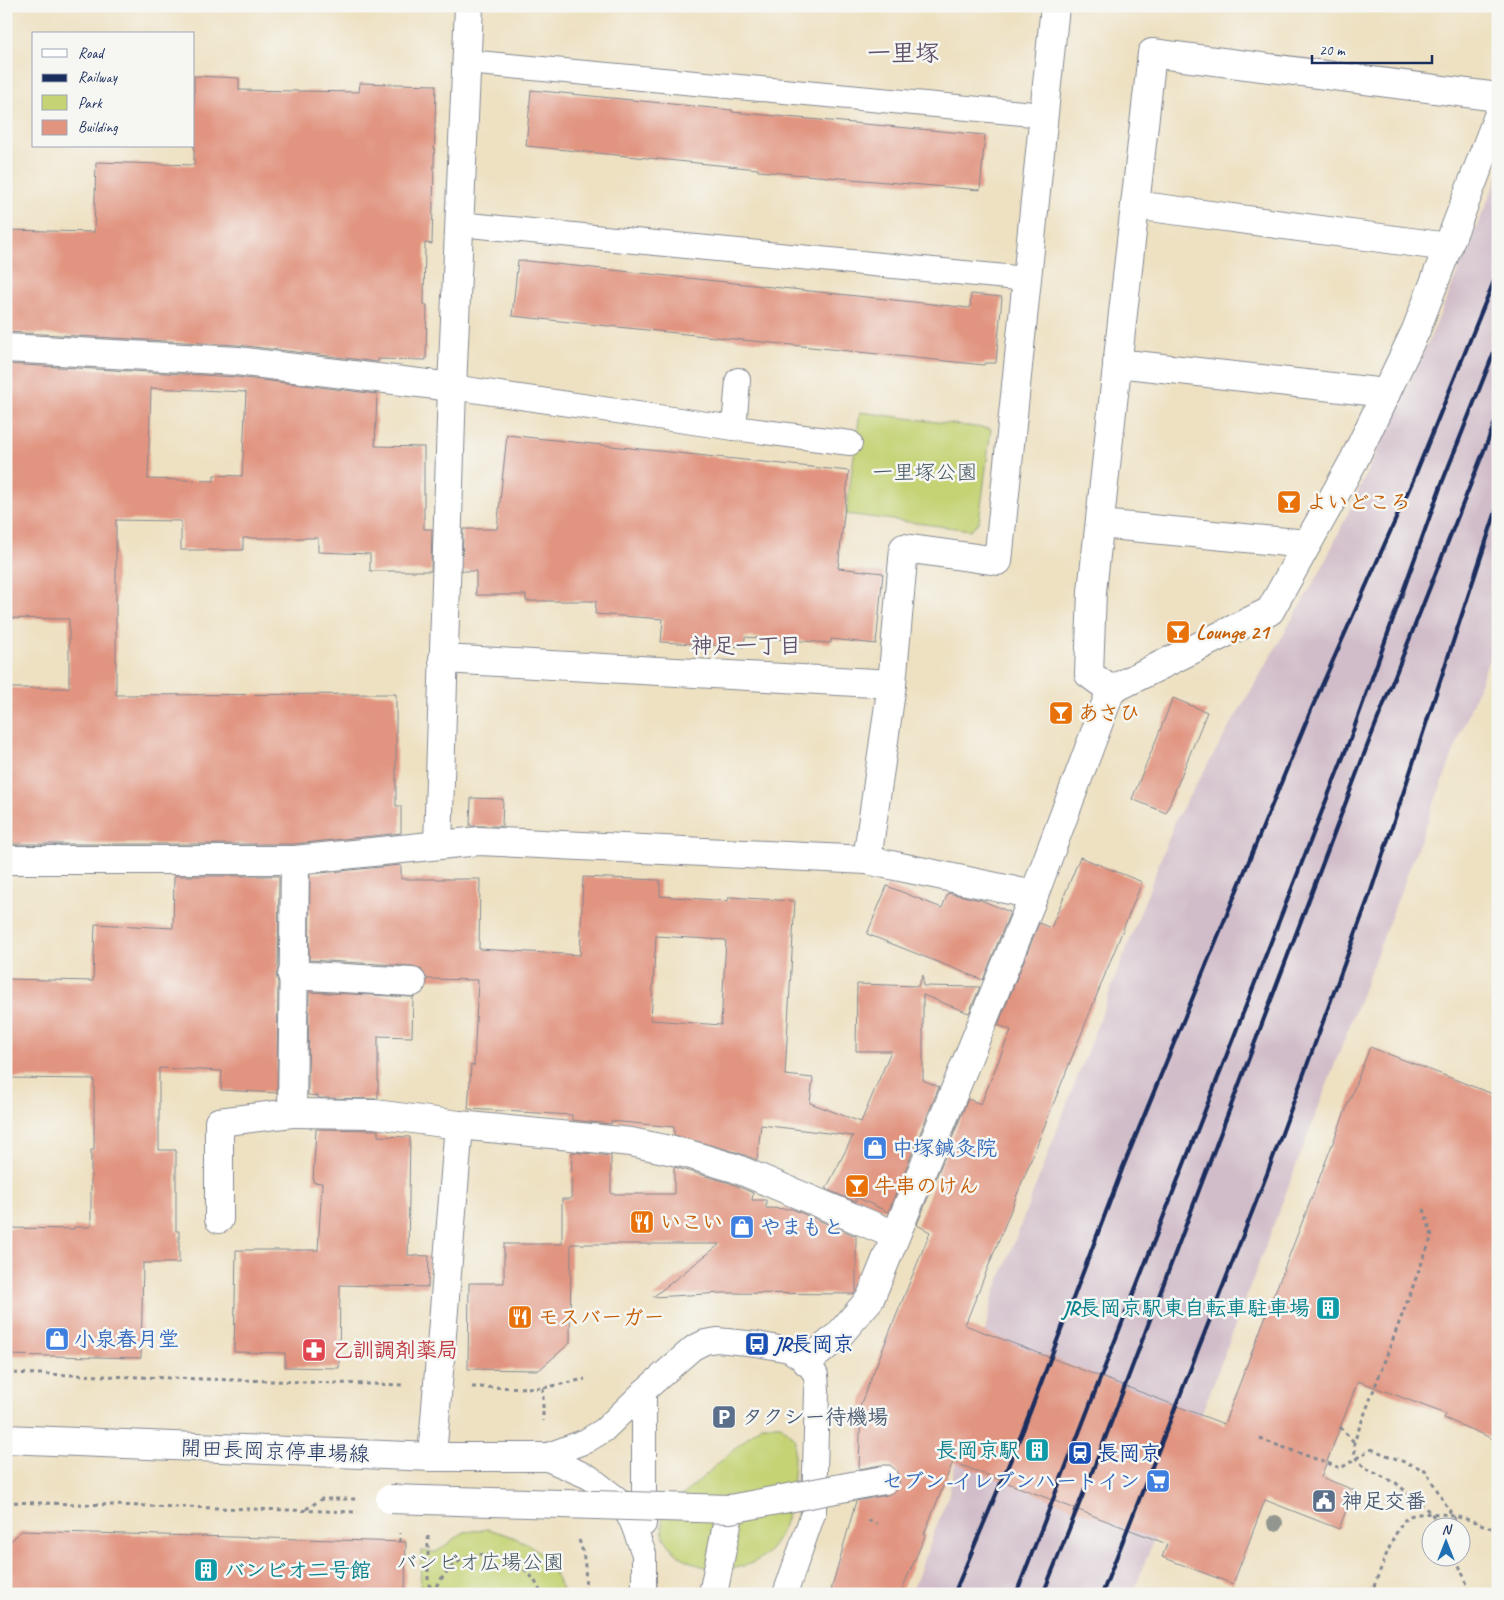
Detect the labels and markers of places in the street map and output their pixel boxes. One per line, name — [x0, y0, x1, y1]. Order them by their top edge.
bar icon: よいどころ — [1276, 489, 1302, 515]
place label: よいどころ — [1306, 489, 1411, 515]
bar icon: Lounge 21 — [1165, 619, 1191, 645]
place label: Lounge 21 — [1196, 619, 1271, 645]
bar icon: あさひ — [1048, 700, 1074, 726]
place label: あさひ — [1078, 700, 1140, 726]
shop icon: 中塚鍼灸院 — [862, 1135, 888, 1161]
place label: 中塚鍼灸院 — [892, 1135, 997, 1161]
bar icon: 牛串のけん — [844, 1173, 870, 1199]
place label: 牛串のけん — [874, 1173, 979, 1199]
restaurant icon: いこい — [629, 1209, 655, 1235]
place label: いこい — [660, 1209, 723, 1235]
shop icon: やまもと — [729, 1214, 755, 1240]
place label: やまもと — [760, 1214, 844, 1240]
place label: JR長岡京駅東自転車駐車場 — [1060, 1295, 1310, 1321]
building icon: JR長岡京駅東自転車駐車場 — [1315, 1295, 1341, 1321]
restaurant icon: モスバーガー — [507, 1304, 533, 1330]
place label: モスバーガー — [538, 1304, 664, 1330]
shop icon: 小泉春月堂 — [44, 1326, 70, 1352]
place label: 小泉春月堂 — [74, 1326, 179, 1352]
bus stop icon: JR長岡京 — [744, 1331, 770, 1357]
place label: JR長岡京 — [772, 1331, 854, 1357]
pharmacy icon: 乙訓調剤薬局 — [301, 1337, 327, 1363]
place label: 乙訓調剤薬局 — [332, 1337, 458, 1363]
parking icon: タクシー待機場 — [711, 1404, 737, 1430]
place label: タクシー待機場 — [742, 1404, 889, 1430]
place label: 長岡京駅 — [936, 1437, 1020, 1463]
building icon: 長岡京駅 — [1024, 1437, 1050, 1463]
station icon: 長岡京 — [1067, 1440, 1093, 1466]
place label: 長岡京 — [1098, 1440, 1161, 1466]
place label: セブン-イレブンハートイン — [882, 1468, 1140, 1494]
supermarket icon: セブン-イレブンハートイン — [1145, 1468, 1171, 1494]
public building icon: 神足交番 — [1311, 1488, 1337, 1514]
place label: 神足交番 — [1342, 1488, 1426, 1514]
building icon: バンビオ二号館 — [193, 1557, 219, 1583]
place label: バンビオ二号館 — [224, 1557, 371, 1583]

